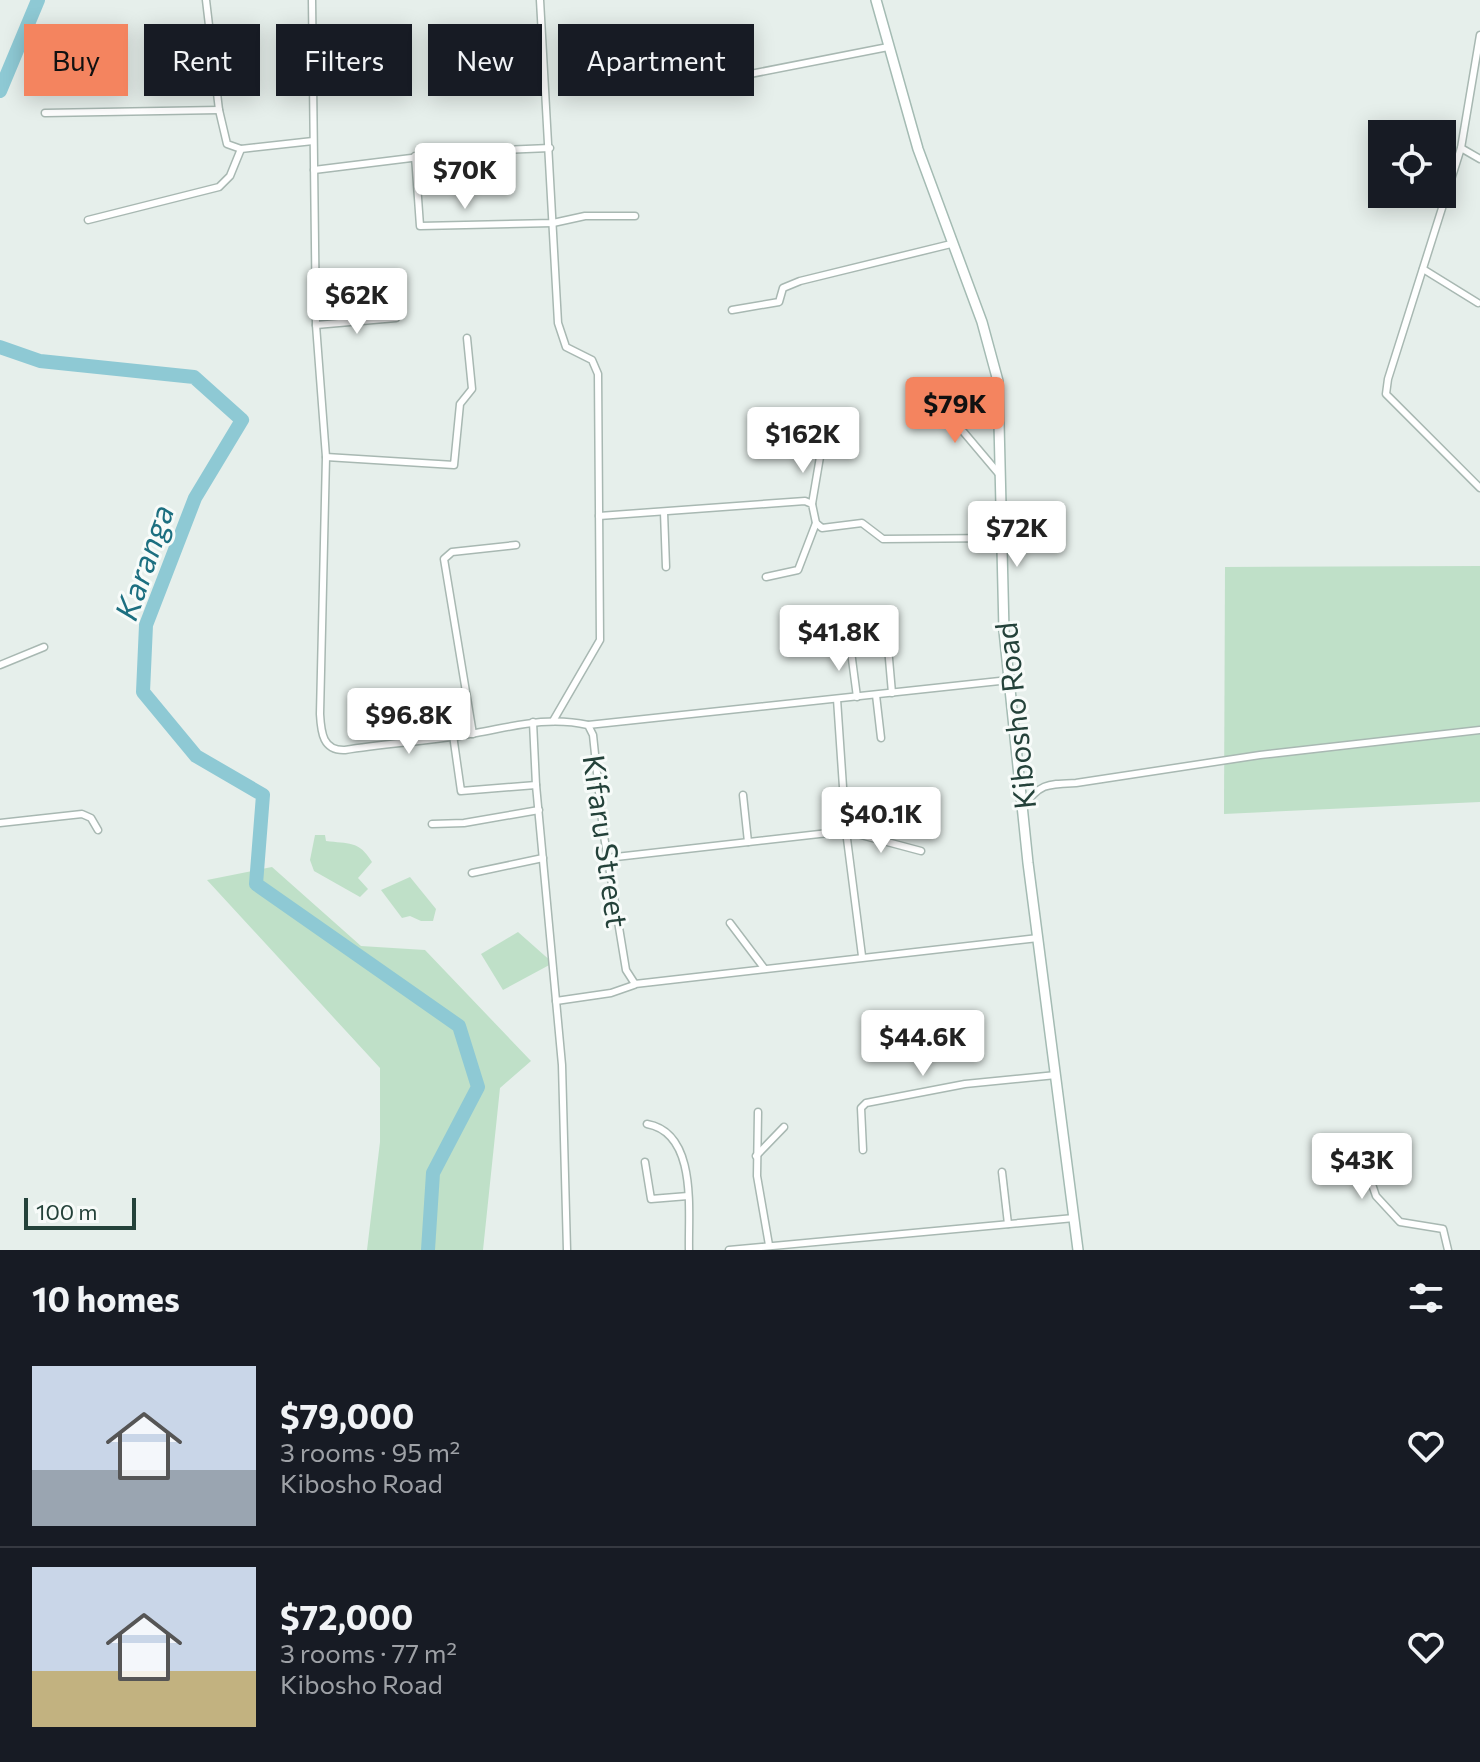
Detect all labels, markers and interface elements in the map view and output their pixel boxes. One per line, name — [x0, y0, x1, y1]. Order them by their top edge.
chip: Buy — [24, 24, 128, 96]
chip: Rent — [144, 24, 260, 96]
chip: Filters — [276, 24, 412, 96]
chip: New — [428, 24, 542, 96]
chip: Apartment — [558, 24, 754, 96]
map controls — [1368, 120, 1456, 208]
button: locate — [1368, 120, 1456, 208]
pin: $70K — [418, 143, 512, 211]
text: $70K — [433, 153, 497, 184]
pin: $62K — [310, 268, 404, 336]
text: $62K — [325, 278, 389, 309]
pin: $79K — [908, 377, 1002, 445]
text: $79K — [923, 387, 987, 418]
pin: $162K — [747, 407, 859, 475]
text: $162K — [765, 417, 841, 448]
water label: Karanga — [105, 499, 181, 625]
pin: $72K — [970, 501, 1064, 569]
text: $72K — [986, 511, 1048, 542]
pin: $41.8K — [774, 605, 904, 673]
text: $41.8K — [798, 615, 880, 646]
street label: Kibosho Road — [986, 621, 1042, 811]
pin: $96.8K — [344, 688, 474, 756]
text: $96.8K — [365, 698, 453, 729]
street label: Kifaru Street — [577, 752, 637, 930]
pin: $40.1K — [816, 787, 946, 855]
text: $40.1K — [840, 797, 922, 828]
pin: $44.6K — [858, 1010, 988, 1078]
text: $44.6K — [879, 1020, 967, 1051]
pin: $43K — [1315, 1133, 1409, 1201]
text: $43K — [1330, 1143, 1394, 1174]
scale bar — [24, 1194, 136, 1230]
text: 100 m — [36, 1198, 98, 1225]
icon: filters — [1404, 1276, 1448, 1320]
text: 10 homes — [32, 1277, 180, 1319]
text: $79,000 — [280, 1394, 414, 1436]
icon: home — [96, 1398, 192, 1494]
icon: heart — [1404, 1424, 1448, 1468]
text: 3 rooms · 95 m² — [280, 1436, 460, 1467]
text: Kibosho Road — [280, 1467, 443, 1498]
text: $72,000 — [280, 1595, 413, 1637]
icon: home — [96, 1599, 192, 1695]
icon: heart — [1404, 1625, 1448, 1669]
text: 3 rooms · 77 m² — [280, 1637, 457, 1668]
text: Kibosho Road — [280, 1668, 443, 1699]

